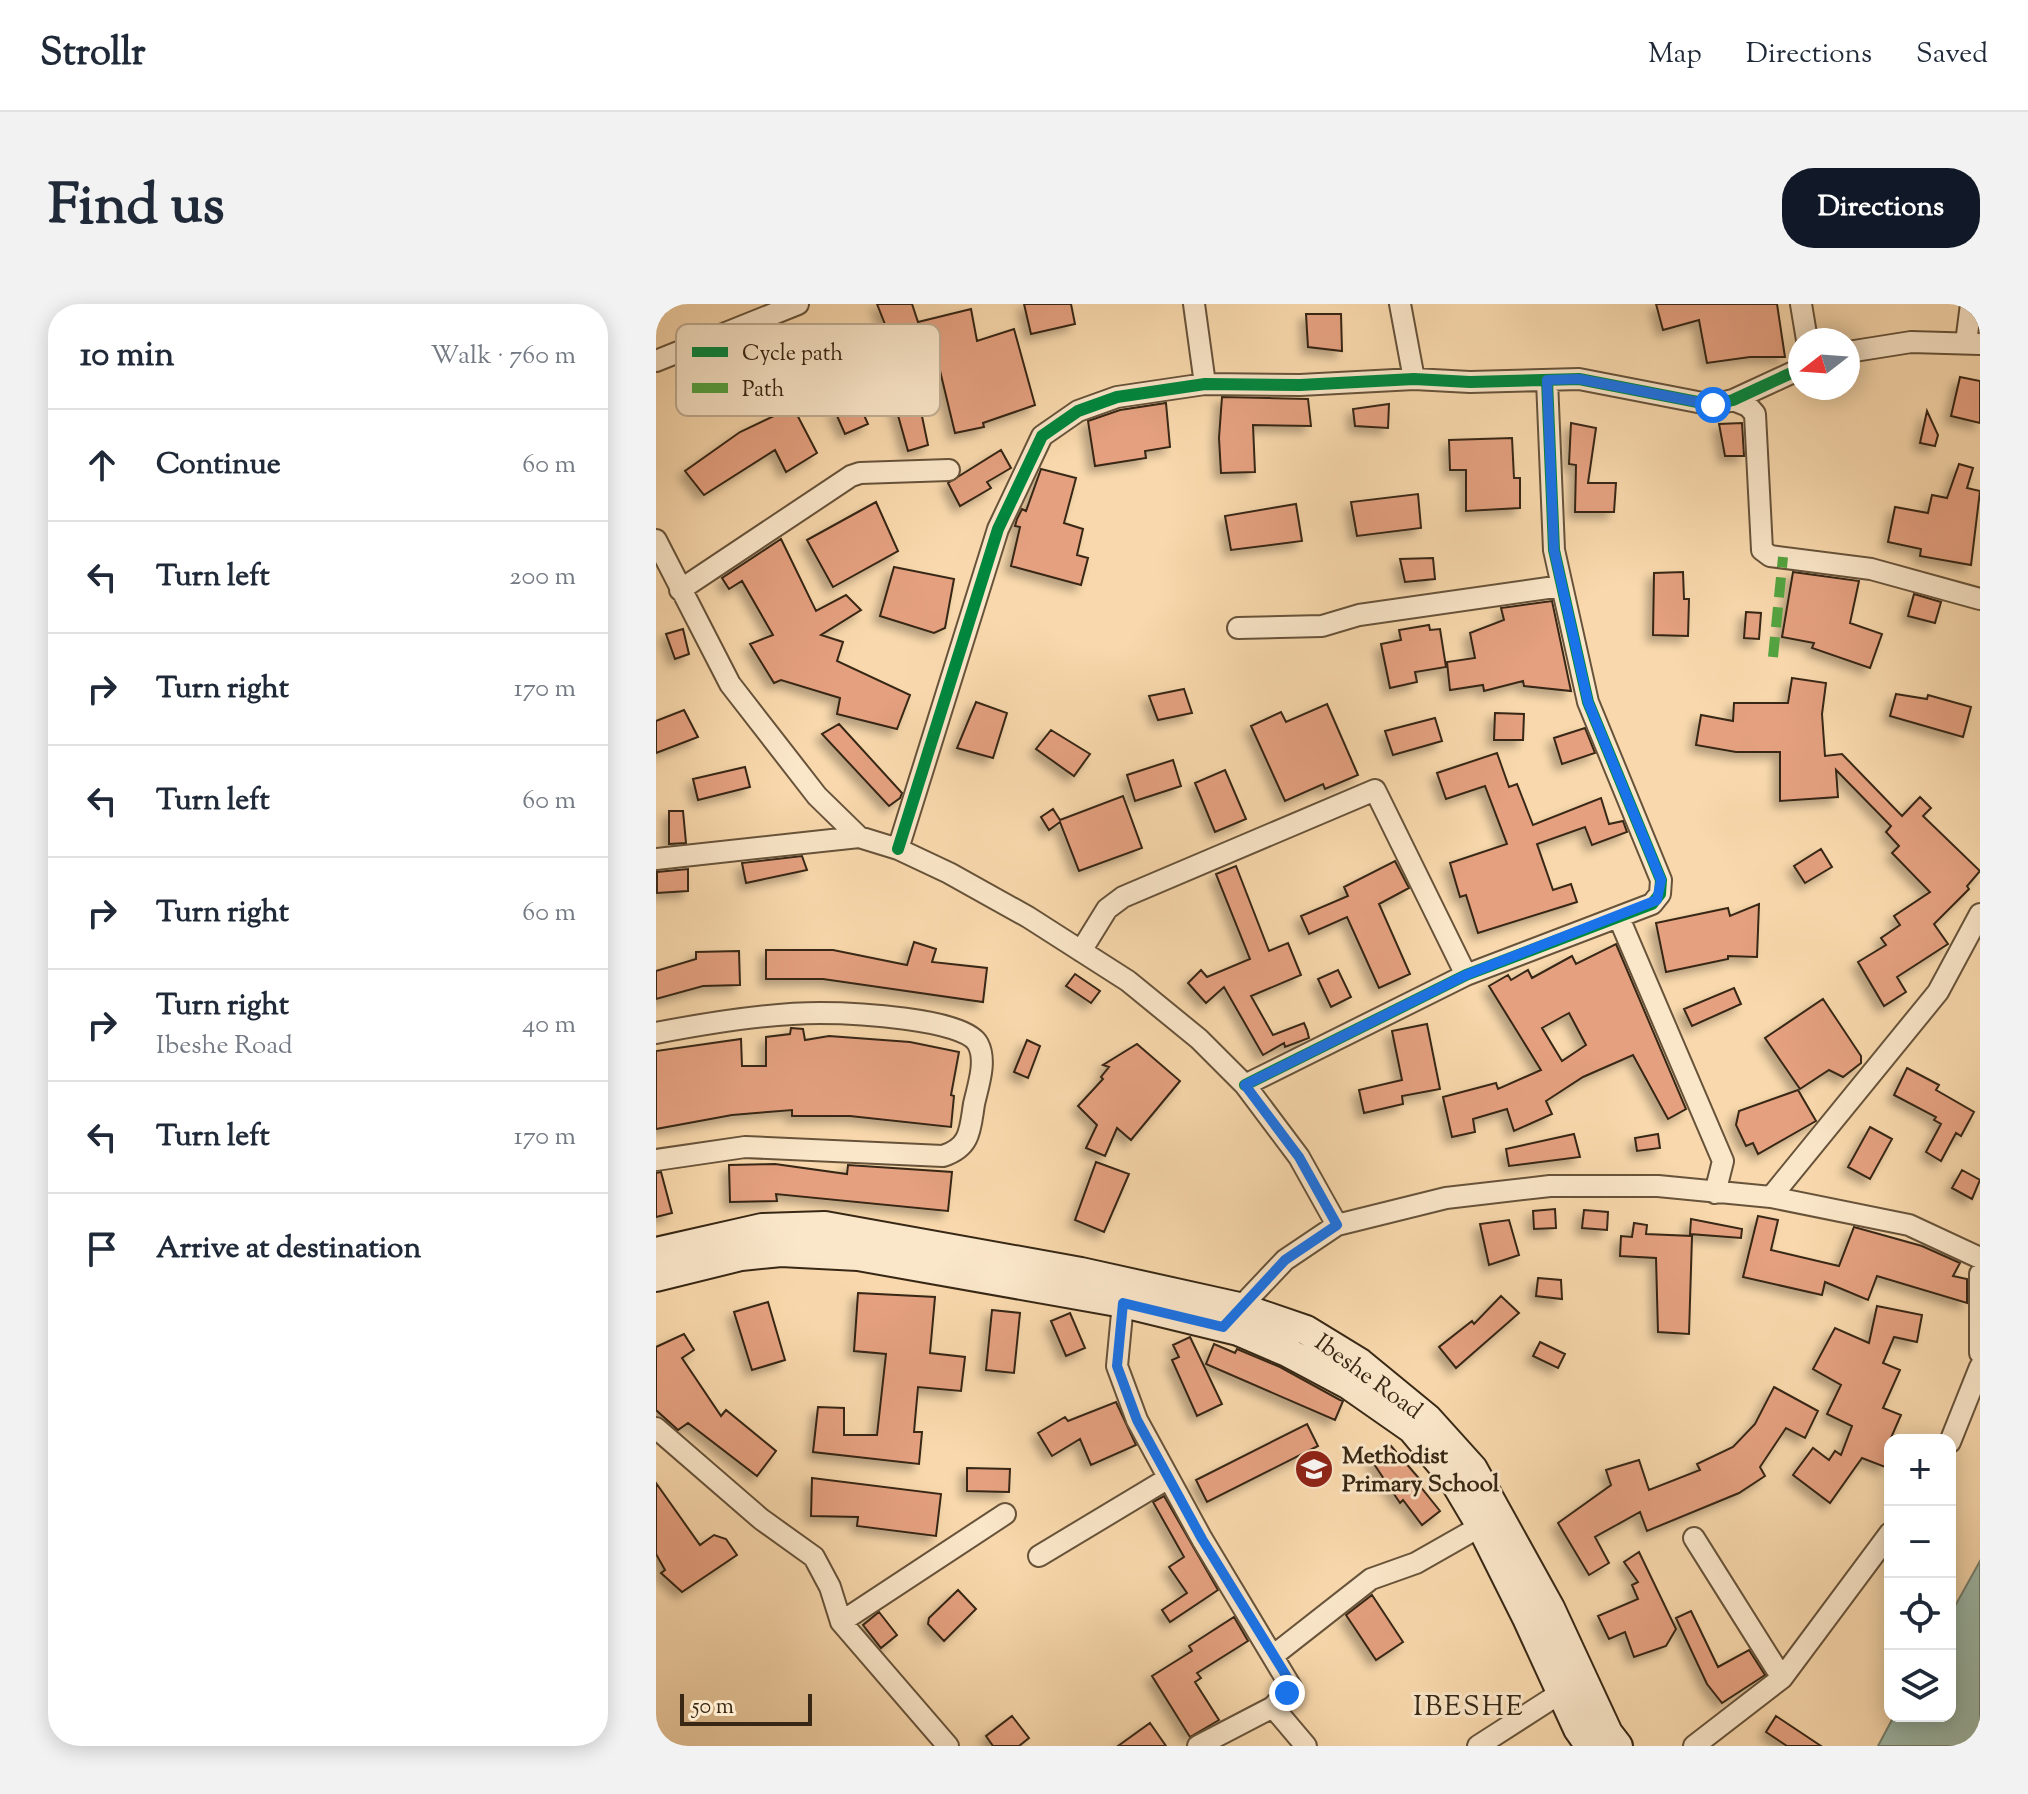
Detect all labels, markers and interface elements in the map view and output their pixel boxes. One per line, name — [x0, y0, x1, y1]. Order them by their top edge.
text: Strollr — [40, 28, 146, 82]
text: Map — [1648, 35, 1702, 75]
text: Directions — [1746, 35, 1872, 75]
text: Saved — [1916, 35, 1988, 75]
text: Find us — [48, 168, 224, 249]
button: Directions — [1782, 168, 1980, 248]
legend — [676, 324, 940, 416]
north arrow — [1788, 328, 1860, 400]
text: 10 min — [80, 332, 174, 381]
text: Walk · 760 m — [431, 338, 576, 375]
text: Cycle path — [742, 339, 843, 371]
text: Path — [742, 375, 785, 407]
route start — [1695, 387, 1731, 423]
icon: ahead — [80, 443, 124, 487]
text: Continue — [156, 444, 281, 487]
text: 60 m — [522, 447, 576, 484]
icon: left — [80, 555, 124, 599]
text: Turn left — [156, 556, 270, 599]
text: 200 m — [509, 559, 576, 596]
icon: right — [80, 667, 124, 711]
text: Turn right — [156, 668, 289, 711]
text: 170 m — [514, 671, 576, 708]
icon: left — [80, 779, 124, 823]
text: Turn left — [156, 780, 270, 823]
text: 60 m — [522, 783, 576, 820]
icon: right — [80, 891, 124, 935]
text: Turn right — [156, 892, 289, 935]
text: 60 m — [522, 895, 576, 932]
text: Turn right — [156, 985, 289, 1028]
icon: right — [80, 1003, 124, 1047]
text: 40 m — [522, 1007, 576, 1044]
text: Ibeshe Road — [156, 1028, 293, 1065]
icon: left — [80, 1115, 124, 1159]
text: Turn left — [156, 1116, 270, 1159]
text: 170 m — [514, 1119, 576, 1156]
icon: arrive — [80, 1227, 124, 1271]
text: Arrive at destination — [156, 1228, 421, 1271]
street label: Ibeshe Road — [1307, 1327, 1429, 1429]
map controls — [1884, 1434, 1956, 1722]
button: + — [1884, 1434, 1956, 1506]
place label: Methodist Primary School — [1342, 1440, 1500, 1502]
school or university icon: Methodist Primary School — [1293, 1448, 1335, 1490]
button: − — [1884, 1506, 1956, 1578]
button: locate — [1884, 1578, 1956, 1650]
button: layers — [1884, 1650, 1956, 1722]
route end — [1269, 1675, 1305, 1711]
district label: IBESHE — [1413, 1688, 1525, 1728]
scale bar — [680, 1690, 812, 1726]
text: 50 m — [692, 1692, 734, 1724]

